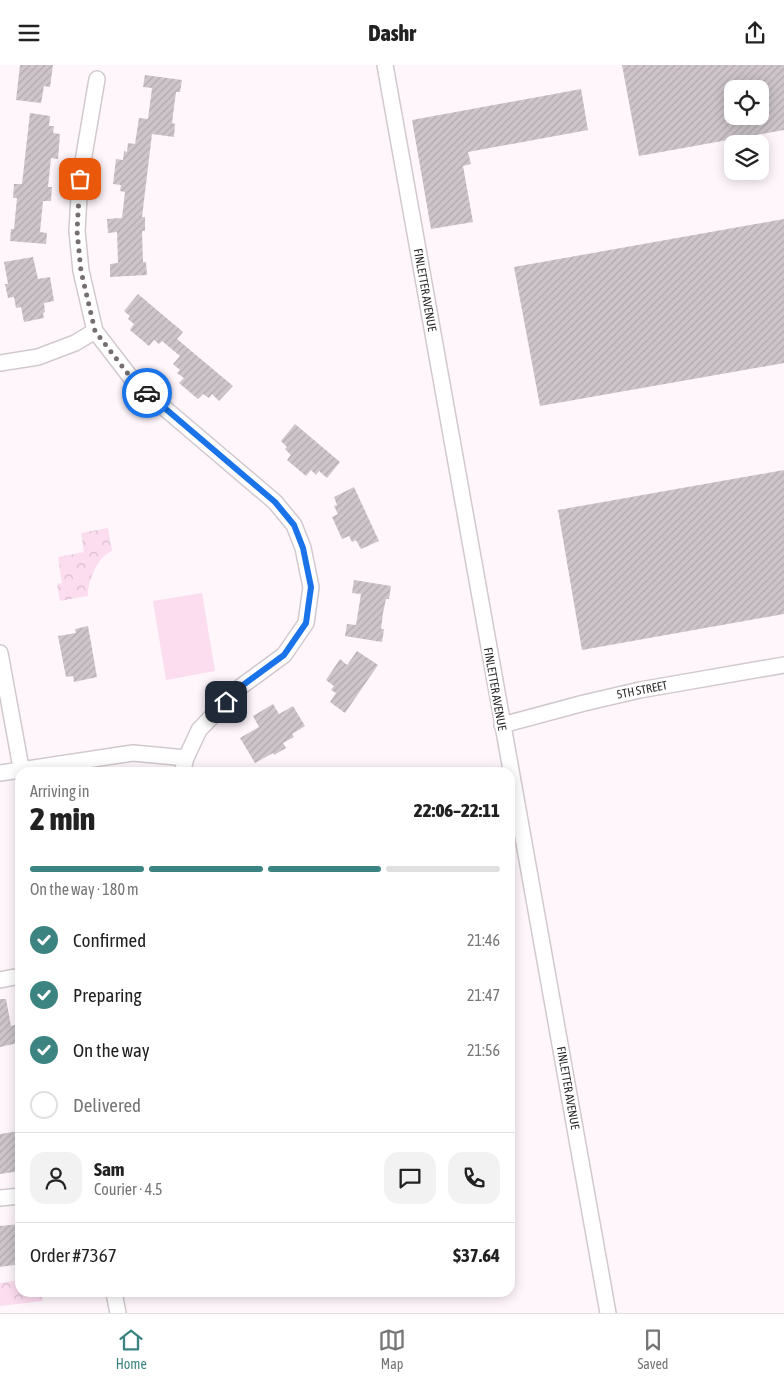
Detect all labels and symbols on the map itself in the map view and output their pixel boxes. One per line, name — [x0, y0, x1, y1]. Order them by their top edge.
pin — [59, 158, 101, 200]
street label: FINLETTER AVENUE — [411, 247, 439, 333]
courier — [122, 368, 172, 418]
street label: FINLETTER AVENUE — [481, 646, 509, 732]
street label: 5TH STREET — [615, 678, 669, 702]
pin — [205, 681, 247, 723]
street label: FINLETTER AVENUE — [554, 1045, 582, 1131]

